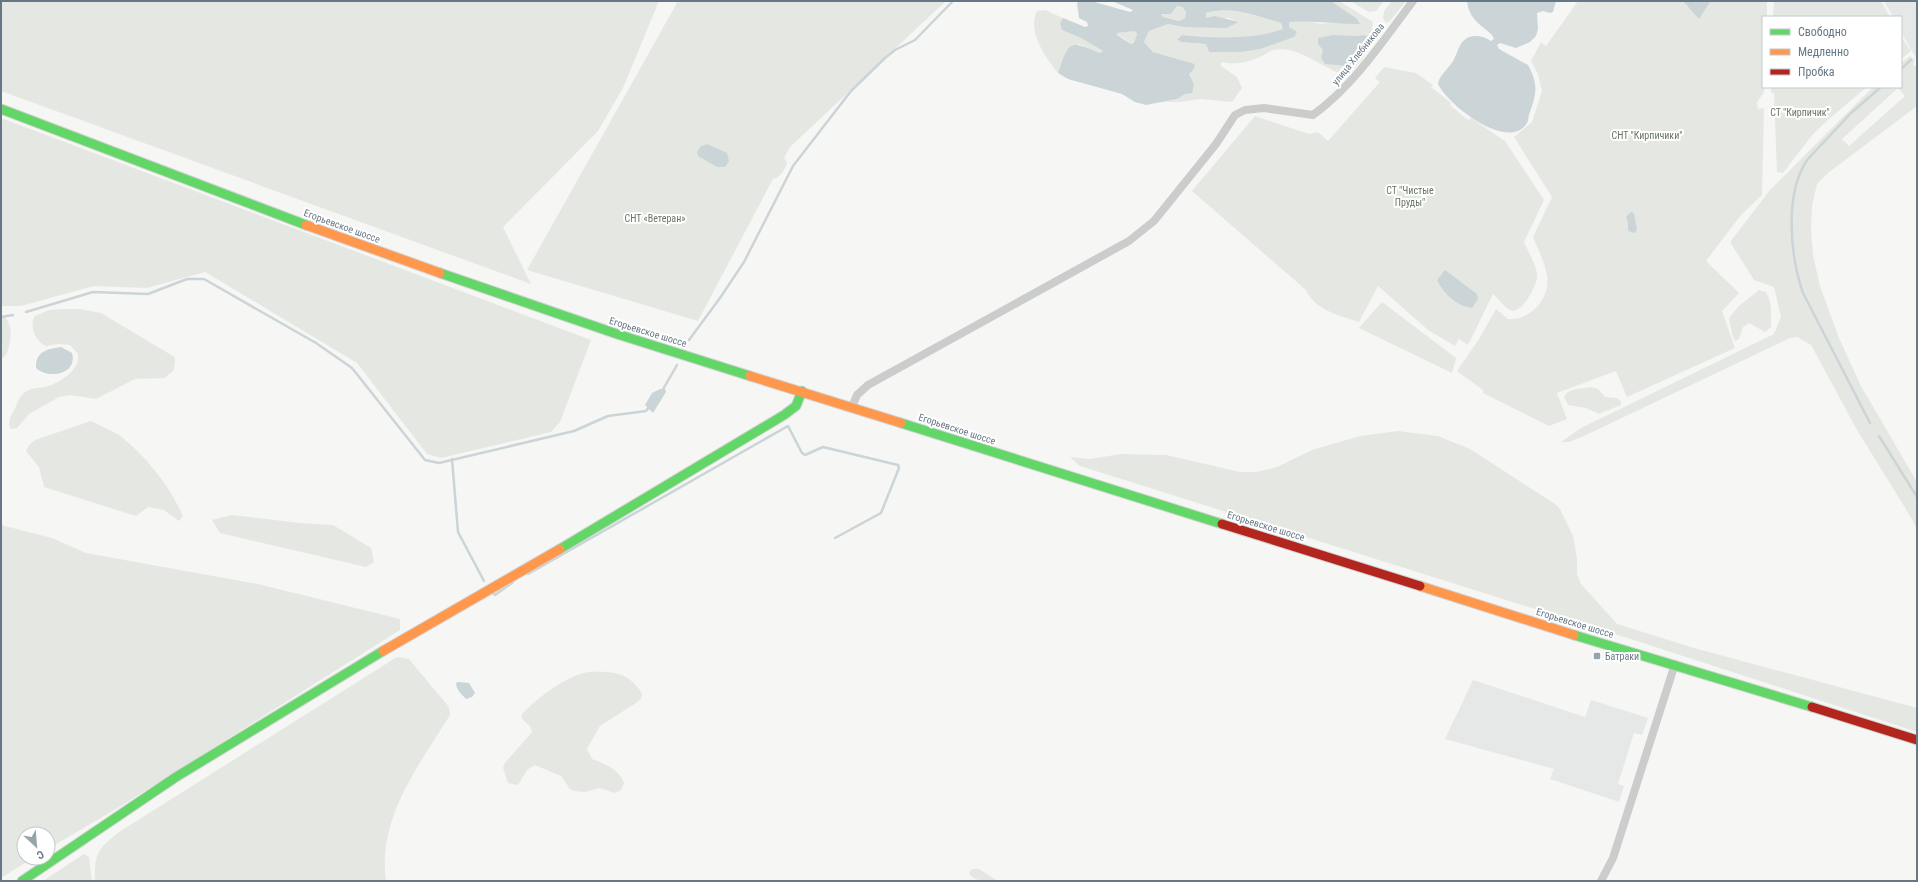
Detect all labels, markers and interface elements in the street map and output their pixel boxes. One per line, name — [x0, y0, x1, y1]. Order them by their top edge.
legend — [1762, 16, 1902, 88]
street label: улица Хлебникова — [1330, 21, 1386, 87]
text: Свободно — [1798, 25, 1847, 39]
text: Медленно — [1798, 45, 1849, 59]
text: Пробка — [1798, 65, 1835, 79]
park label: СТ "Кирпичик" — [1770, 107, 1830, 118]
park label: СНТ "Кирпичики" — [1612, 130, 1682, 141]
park label: СТ "Чистые Пруды" — [1386, 185, 1434, 208]
street label: Егорьевское шоссе — [302, 207, 382, 245]
park label: СНТ «Ветеран» — [625, 213, 685, 224]
street label: Егорьевское шоссе — [608, 315, 688, 349]
street label: Егорьевское шоссе — [917, 411, 997, 447]
street label: Егорьевское шоссе — [1226, 509, 1306, 543]
street label: Егорьевское шоссе — [1535, 606, 1615, 640]
marker: Батраки — [1592, 651, 1602, 661]
place label: Батраки — [1605, 651, 1639, 662]
north arrow — [16, 826, 56, 866]
text: С — [34, 847, 46, 862]

